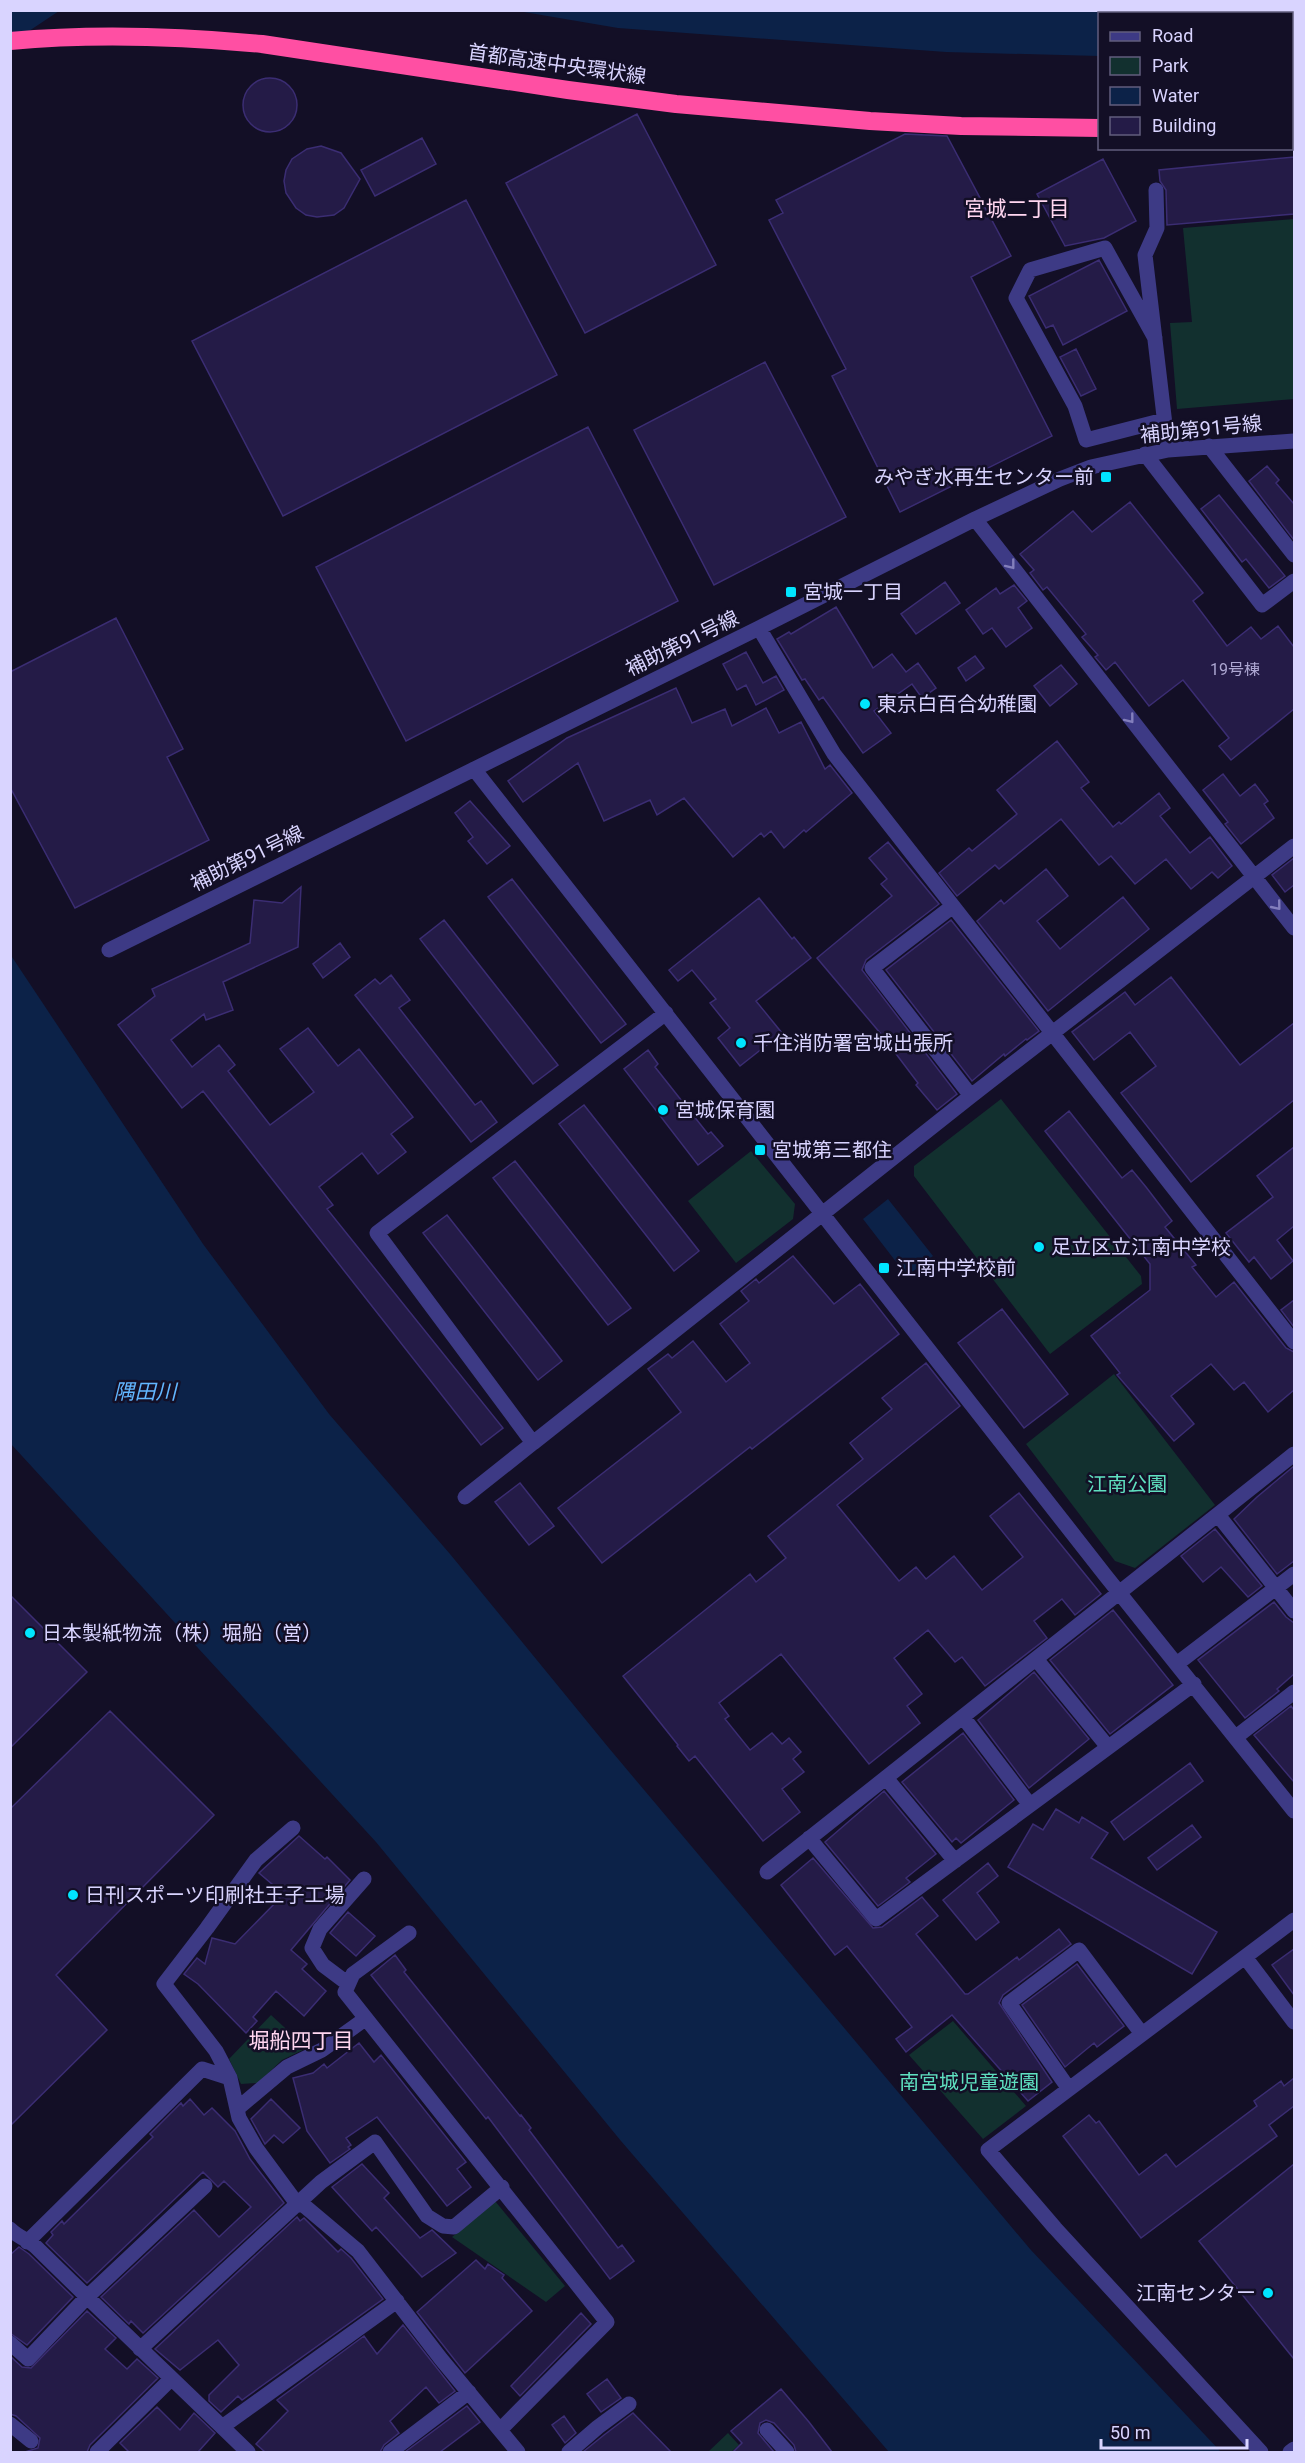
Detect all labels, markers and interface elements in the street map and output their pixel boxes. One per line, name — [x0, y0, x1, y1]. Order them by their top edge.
legend — [1098, 12, 1293, 150]
text: Road — [1152, 25, 1193, 46]
street label: 首都高速中央環状線 — [466, 40, 648, 88]
text: Park — [1152, 55, 1189, 76]
text: Water — [1152, 85, 1199, 106]
text: Building — [1152, 115, 1216, 136]
district label: 宮城二丁目 — [965, 197, 1070, 221]
street label: 補助第91号線 — [1139, 411, 1263, 447]
place label: みやぎ水再生センター前 — [874, 465, 1094, 489]
marker: みやぎ水再生センター前 — [1099, 470, 1113, 484]
one-way arrow — [1003, 559, 1014, 570]
place label: 宮城一丁目 — [803, 580, 903, 604]
marker: 宮城一丁目 — [784, 585, 798, 599]
street label: 補助第91号線 — [622, 605, 742, 681]
house number: 19号棟 — [1210, 660, 1260, 679]
place label: 東京白百合幼稚園 — [877, 692, 1037, 716]
marker: 東京白百合幼稚園 — [858, 697, 872, 711]
one-way arrow — [1123, 713, 1134, 724]
street label: 補助第91号線 — [187, 820, 307, 896]
one-way arrow — [1269, 899, 1280, 910]
place label: 千住消防署宮城出張所 — [753, 1031, 953, 1055]
marker: 千住消防署宮城出張所 — [734, 1036, 748, 1050]
place label: 宮城保育園 — [675, 1098, 775, 1122]
marker: 宮城保育園 — [656, 1103, 670, 1117]
place label: 宮城第三都住 — [772, 1138, 892, 1162]
marker: 宮城第三都住 — [753, 1143, 767, 1157]
place label: 足立区立江南中学校 — [1051, 1235, 1231, 1259]
marker: 足立区立江南中学校 — [1032, 1240, 1046, 1254]
place label: 江南中学校前 — [896, 1256, 1016, 1280]
marker: 江南中学校前 — [877, 1261, 891, 1275]
water label: 隅田川 — [114, 1380, 178, 1404]
park label: 江南公園 — [1087, 1472, 1167, 1496]
place label: 日本製紙物流（株）堀船（営） — [42, 1621, 322, 1645]
marker: 日本製紙物流（株）堀船（営） — [23, 1626, 37, 1640]
place label: 日刊スポーツ印刷社王子工場 — [85, 1883, 345, 1907]
marker: 日刊スポーツ印刷社王子工場 — [66, 1888, 80, 1902]
district label: 堀船四丁目 — [249, 2029, 354, 2053]
park label: 南宮城児童遊園 — [899, 2070, 1039, 2094]
place label: 江南センター — [1136, 2281, 1256, 2305]
marker: 江南センター — [1261, 2286, 1275, 2300]
scale bar — [1101, 2412, 1246, 2450]
text: 50 m — [1110, 2422, 1150, 2443]

